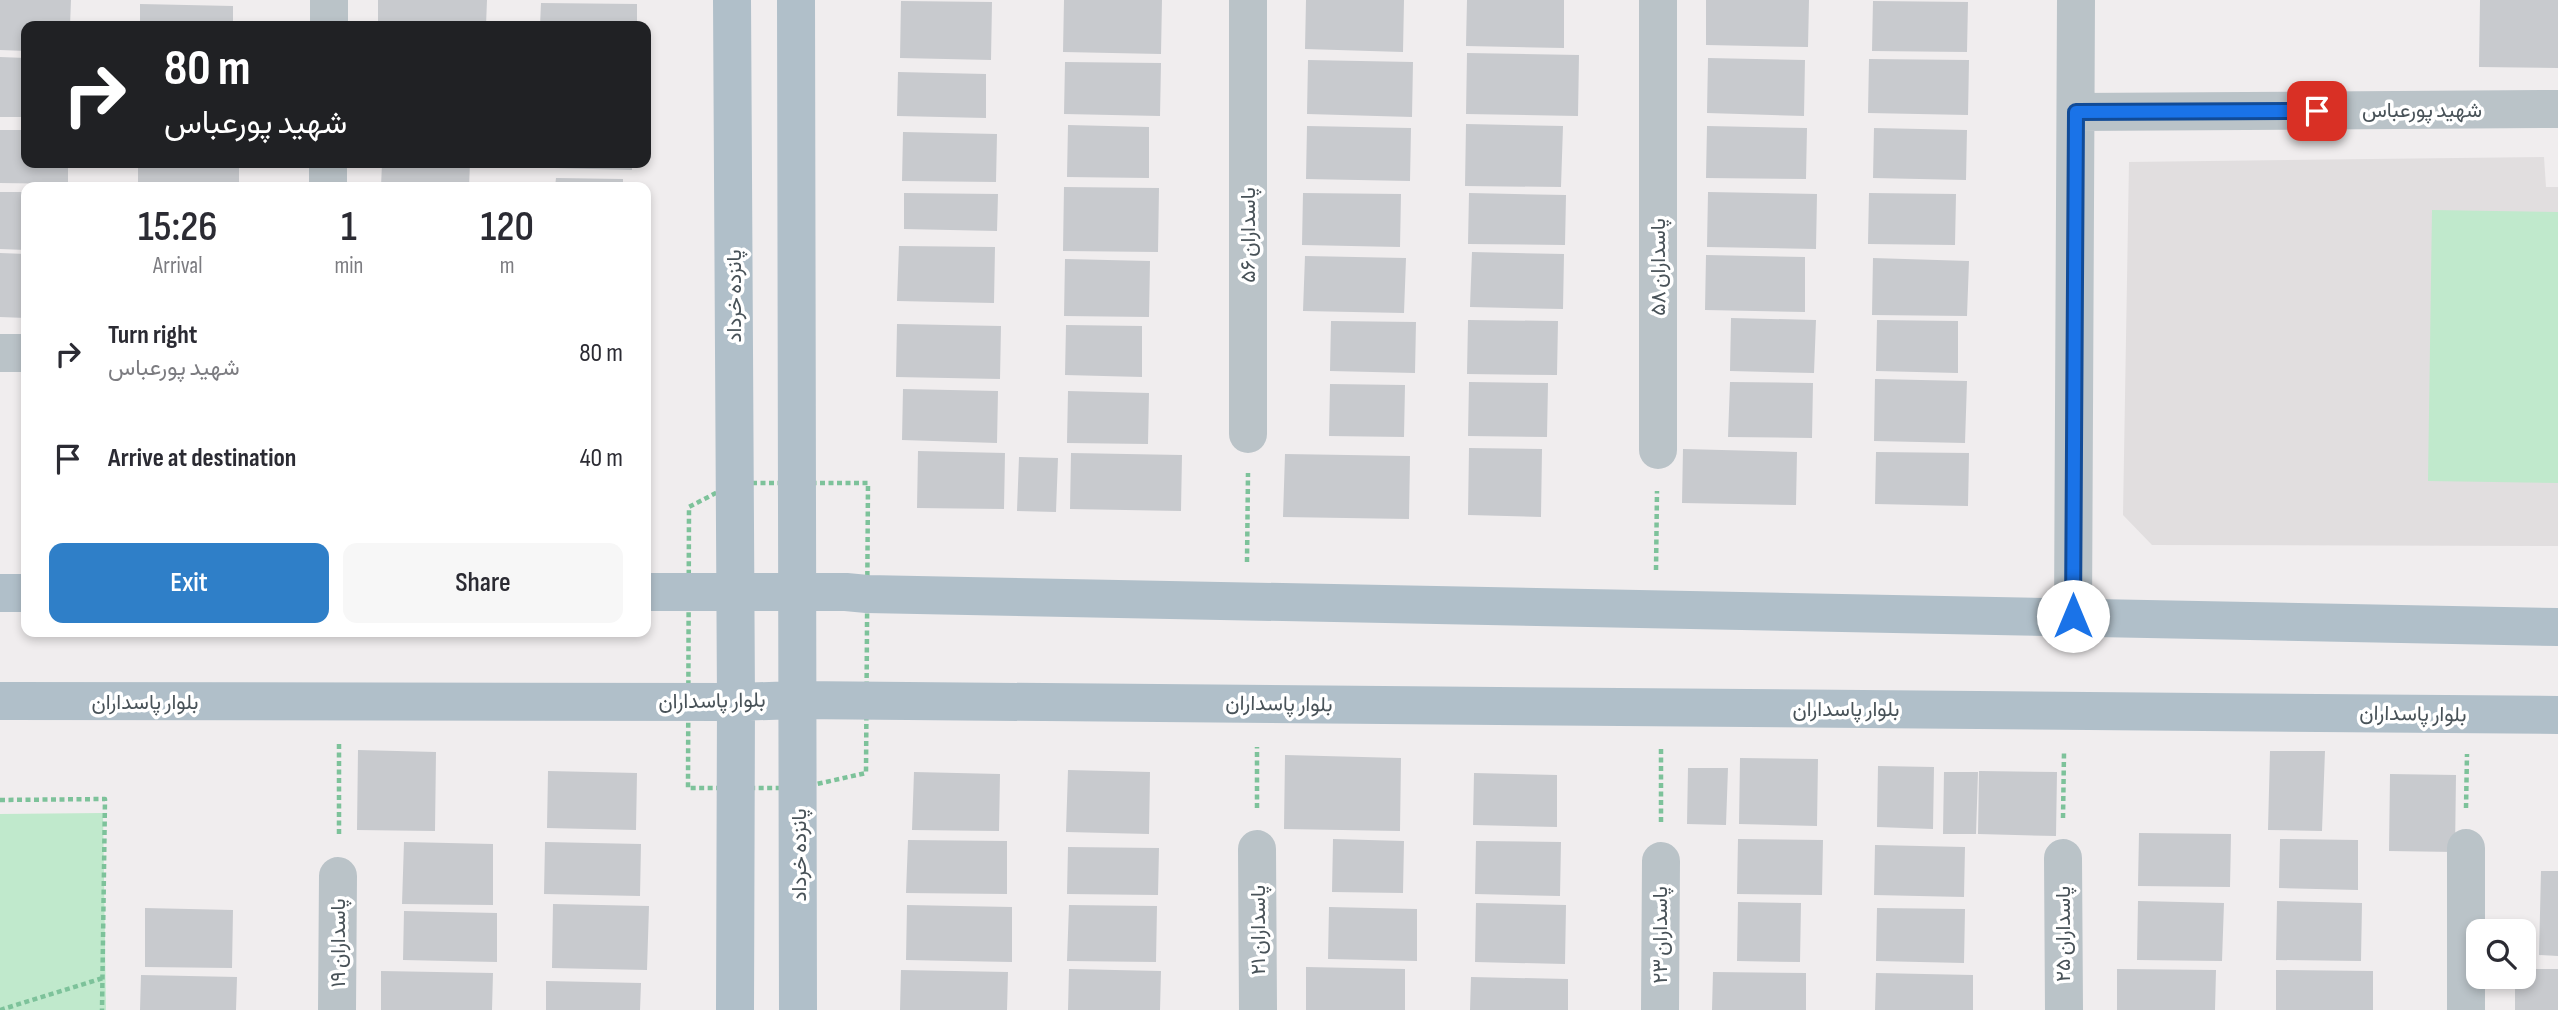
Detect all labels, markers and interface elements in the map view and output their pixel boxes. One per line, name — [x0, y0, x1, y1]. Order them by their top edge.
text: 80 m — [164, 40, 251, 99]
icon: right — [49, 49, 140, 140]
pin — [2287, 81, 2347, 141]
icon: arrive — [2298, 92, 2336, 130]
street label: شهید پورعباس — [2362, 98, 2482, 124]
text: شهید پورعباس — [164, 104, 347, 143]
street label: پاسداران ۵۶ — [1236, 187, 1262, 283]
text: 15:26 — [138, 202, 217, 253]
text: 1 — [341, 202, 357, 253]
text: 120 — [480, 202, 534, 253]
street label: پاسداران ۵۸ — [1646, 218, 1672, 316]
street label: پانزده خرداد — [722, 249, 748, 343]
text: Arrival — [153, 252, 202, 280]
text: min — [334, 252, 363, 280]
text: m — [500, 252, 515, 280]
text: Turn right — [108, 320, 197, 351]
icon: right — [49, 335, 87, 373]
text: 80 m — [579, 338, 623, 369]
text: شهید پورعباس — [108, 354, 240, 382]
icon: arrive — [49, 440, 87, 478]
text: Arrive at destination — [108, 443, 296, 474]
text: 40 m — [580, 443, 623, 474]
button: Exit — [49, 543, 329, 623]
button: Share — [343, 543, 623, 623]
position arrow — [2036, 579, 2110, 653]
street label: بلوار پاسداران — [658, 688, 766, 715]
street label: بلوار پاسداران — [91, 690, 199, 716]
street label: بلوار پاسداران — [1225, 691, 1333, 718]
street label: بلوار پاسداران — [1792, 697, 1900, 723]
street label: بلوار پاسداران — [2359, 701, 2467, 728]
street label: پانزده خرداد — [787, 808, 813, 902]
street label: پاسداران ۲۱ — [1246, 885, 1272, 975]
street label: پاسداران ۲۳ — [1648, 886, 1674, 984]
street label: پاسداران ۲۵ — [2051, 886, 2077, 982]
street label: پاسداران ۱۹ — [326, 899, 352, 988]
map controls — [2466, 919, 2536, 989]
button: search — [2466, 919, 2536, 989]

